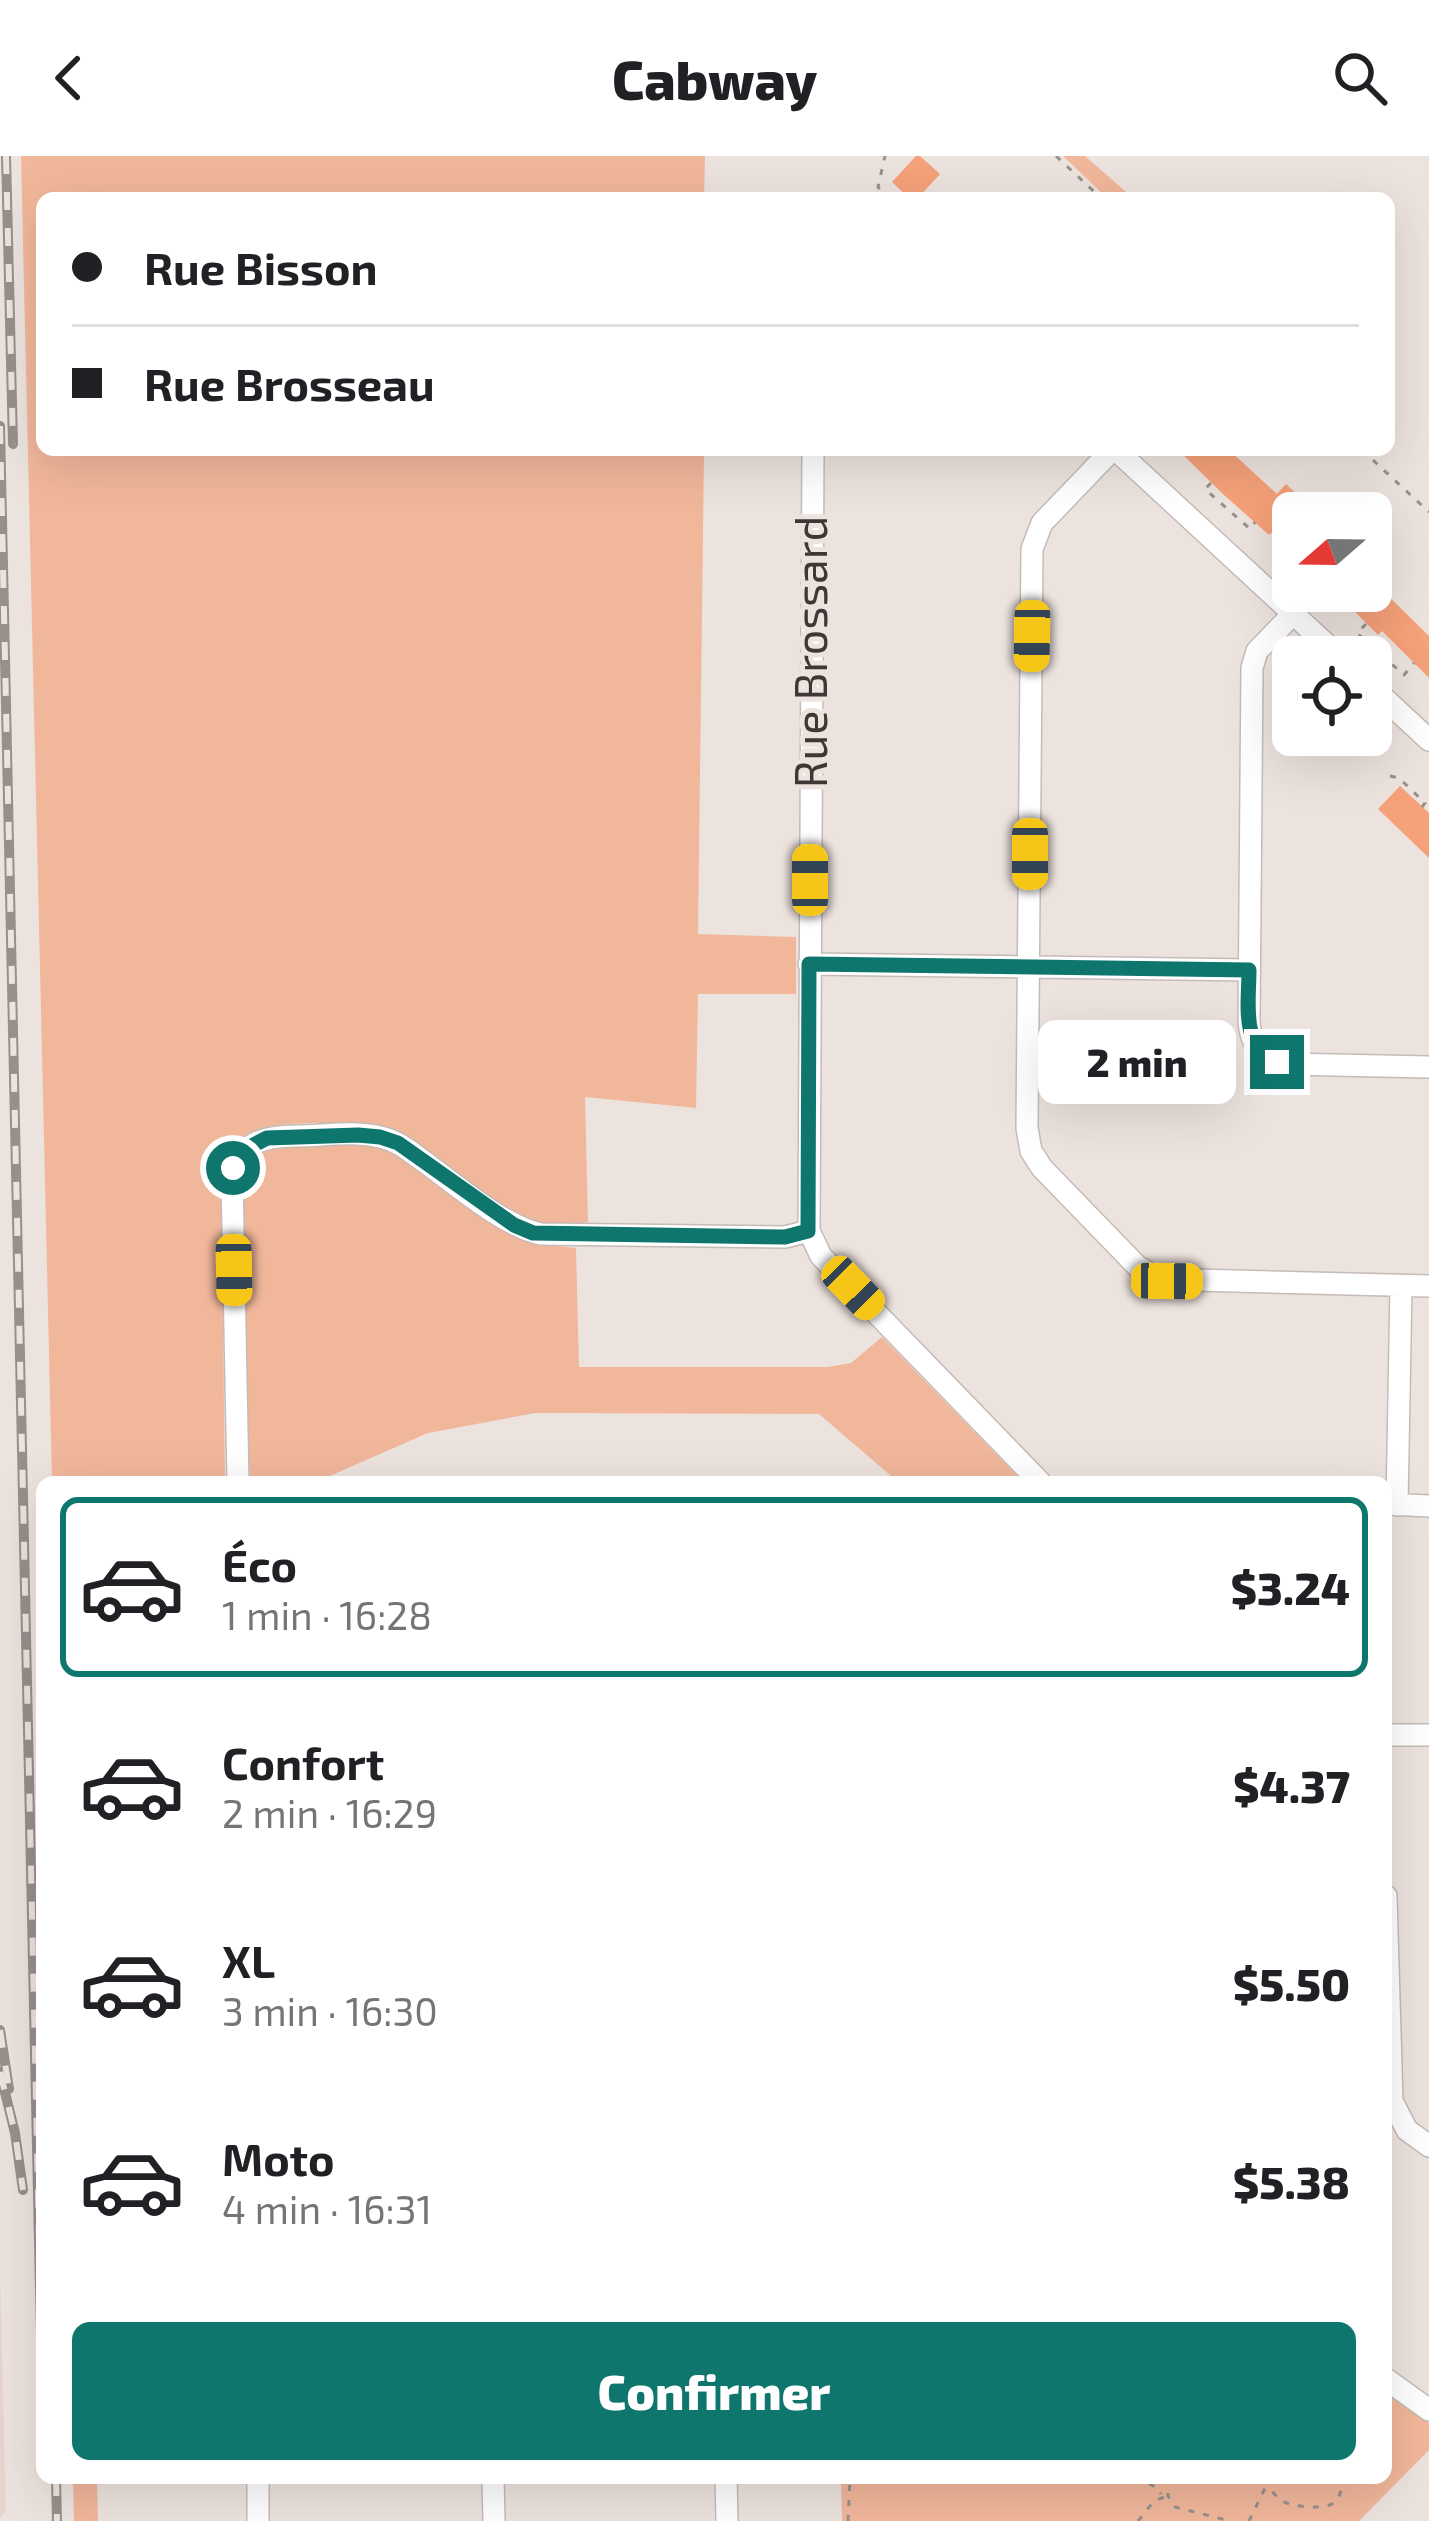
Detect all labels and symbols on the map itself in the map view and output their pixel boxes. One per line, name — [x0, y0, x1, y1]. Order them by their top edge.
north arrow — [1272, 492, 1392, 612]
street label: Rue Brossard — [782, 516, 836, 788]
car — [1013, 600, 1051, 672]
car — [1012, 818, 1048, 890]
car — [792, 844, 828, 916]
callout: 2 min — [1037, 1020, 1235, 1104]
route end — [1250, 1035, 1304, 1089]
route start — [206, 1141, 260, 1195]
car — [215, 1234, 253, 1306]
car — [815, 1250, 891, 1326]
car — [1131, 1262, 1203, 1300]

